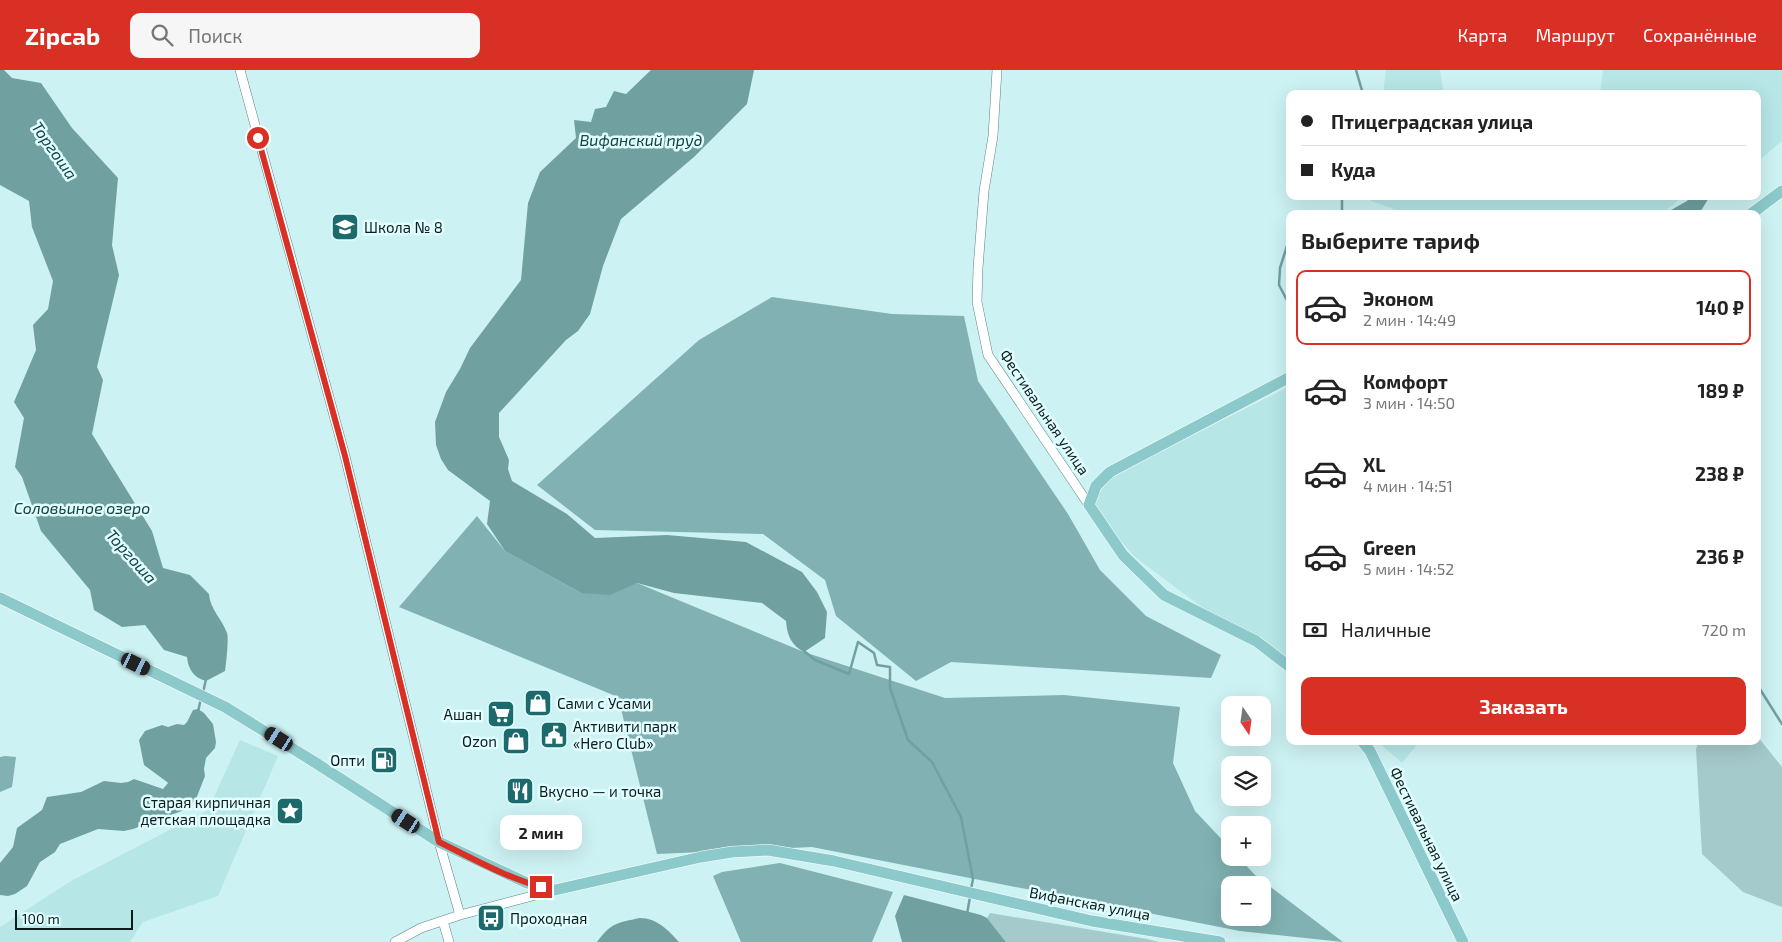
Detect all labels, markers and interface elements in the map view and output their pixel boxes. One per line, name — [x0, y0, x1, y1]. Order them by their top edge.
search box — [130, 13, 480, 58]
text: Zipcab — [25, 21, 100, 50]
icon: search — [148, 21, 176, 49]
text: Поиск — [188, 24, 243, 47]
text: Карта — [1457, 24, 1507, 46]
text: Маршрут — [1535, 24, 1615, 46]
text: Сохранённые — [1643, 24, 1757, 46]
text: Птицеградская улица — [1331, 110, 1533, 133]
water label: Торгоша — [28, 117, 82, 183]
route start — [247, 127, 269, 149]
water label: Вифанский пруд — [579, 130, 703, 149]
text: Куда — [1331, 158, 1376, 181]
school or university icon: Школа № 8 — [330, 212, 360, 242]
place label: Школа № 8 — [364, 218, 443, 236]
text: Выберите тариф — [1301, 227, 1480, 253]
icon: car — [1303, 285, 1348, 330]
text: Эконом — [1363, 287, 1434, 310]
text: 140 ₽ — [1696, 296, 1744, 319]
text: 2 мин · 14:49 — [1363, 310, 1456, 329]
street label: Фестивальная улица — [996, 346, 1094, 479]
icon: car — [1303, 368, 1348, 413]
text: Комфорт — [1363, 370, 1448, 393]
text: 189 ₽ — [1697, 379, 1744, 402]
text: 3 мин · 14:50 — [1363, 393, 1455, 412]
icon: car — [1303, 451, 1348, 496]
text: XL — [1363, 453, 1385, 476]
text: 238 ₽ — [1695, 462, 1744, 485]
text: 4 мин · 14:51 — [1363, 476, 1453, 495]
water label: Соловьиное озеро — [14, 498, 150, 517]
water label: Торгоша — [103, 525, 161, 587]
icon: car — [1303, 534, 1348, 579]
text: Green — [1363, 536, 1416, 559]
text: 236 ₽ — [1696, 545, 1744, 568]
text: 5 мин · 14:52 — [1363, 559, 1454, 578]
icon: cash — [1301, 616, 1329, 644]
text: Наличные — [1341, 618, 1431, 641]
text: 720 m — [1702, 620, 1746, 639]
car — [119, 651, 152, 677]
button: Заказать — [1301, 677, 1746, 735]
shop icon: Сами с Усами — [523, 688, 553, 718]
place label: Сами с Усами — [557, 694, 651, 712]
north arrow — [1221, 696, 1271, 746]
map controls — [1221, 696, 1271, 926]
supermarket icon: Ашан — [486, 699, 516, 729]
place label: Ашан — [444, 705, 482, 723]
place label: Активити парк «Hero Club» — [573, 717, 677, 752]
public building icon: Активити парк «Hero Club» — [539, 720, 569, 750]
car — [262, 725, 295, 753]
shop icon: Ozon — [501, 726, 531, 756]
place label: Ozon — [462, 732, 497, 750]
fuel station icon: Опти — [369, 745, 399, 775]
place label: Опти — [330, 751, 365, 769]
button: layers — [1221, 756, 1271, 806]
street label: Фестивальная улица — [1386, 764, 1467, 905]
restaurant icon: Вкусно — и точка — [505, 776, 535, 806]
place label: Вкусно — и точка — [539, 782, 661, 801]
place label: Старая кирпичная детская площадка — [141, 793, 271, 828]
place icon: Старая кирпичная детская площадка — [275, 796, 305, 826]
car — [389, 807, 422, 835]
callout: 2 мин — [500, 814, 582, 850]
button: + — [1221, 816, 1271, 866]
text: 2 мин — [519, 823, 563, 842]
route end — [530, 876, 552, 898]
button: − — [1221, 876, 1271, 926]
street label: Вифанская улица — [1028, 882, 1152, 925]
bus stop icon: Проходная — [476, 903, 506, 933]
scale bar — [15, 907, 132, 930]
place label: Проходная — [510, 909, 587, 927]
text: 100 m — [22, 910, 60, 927]

